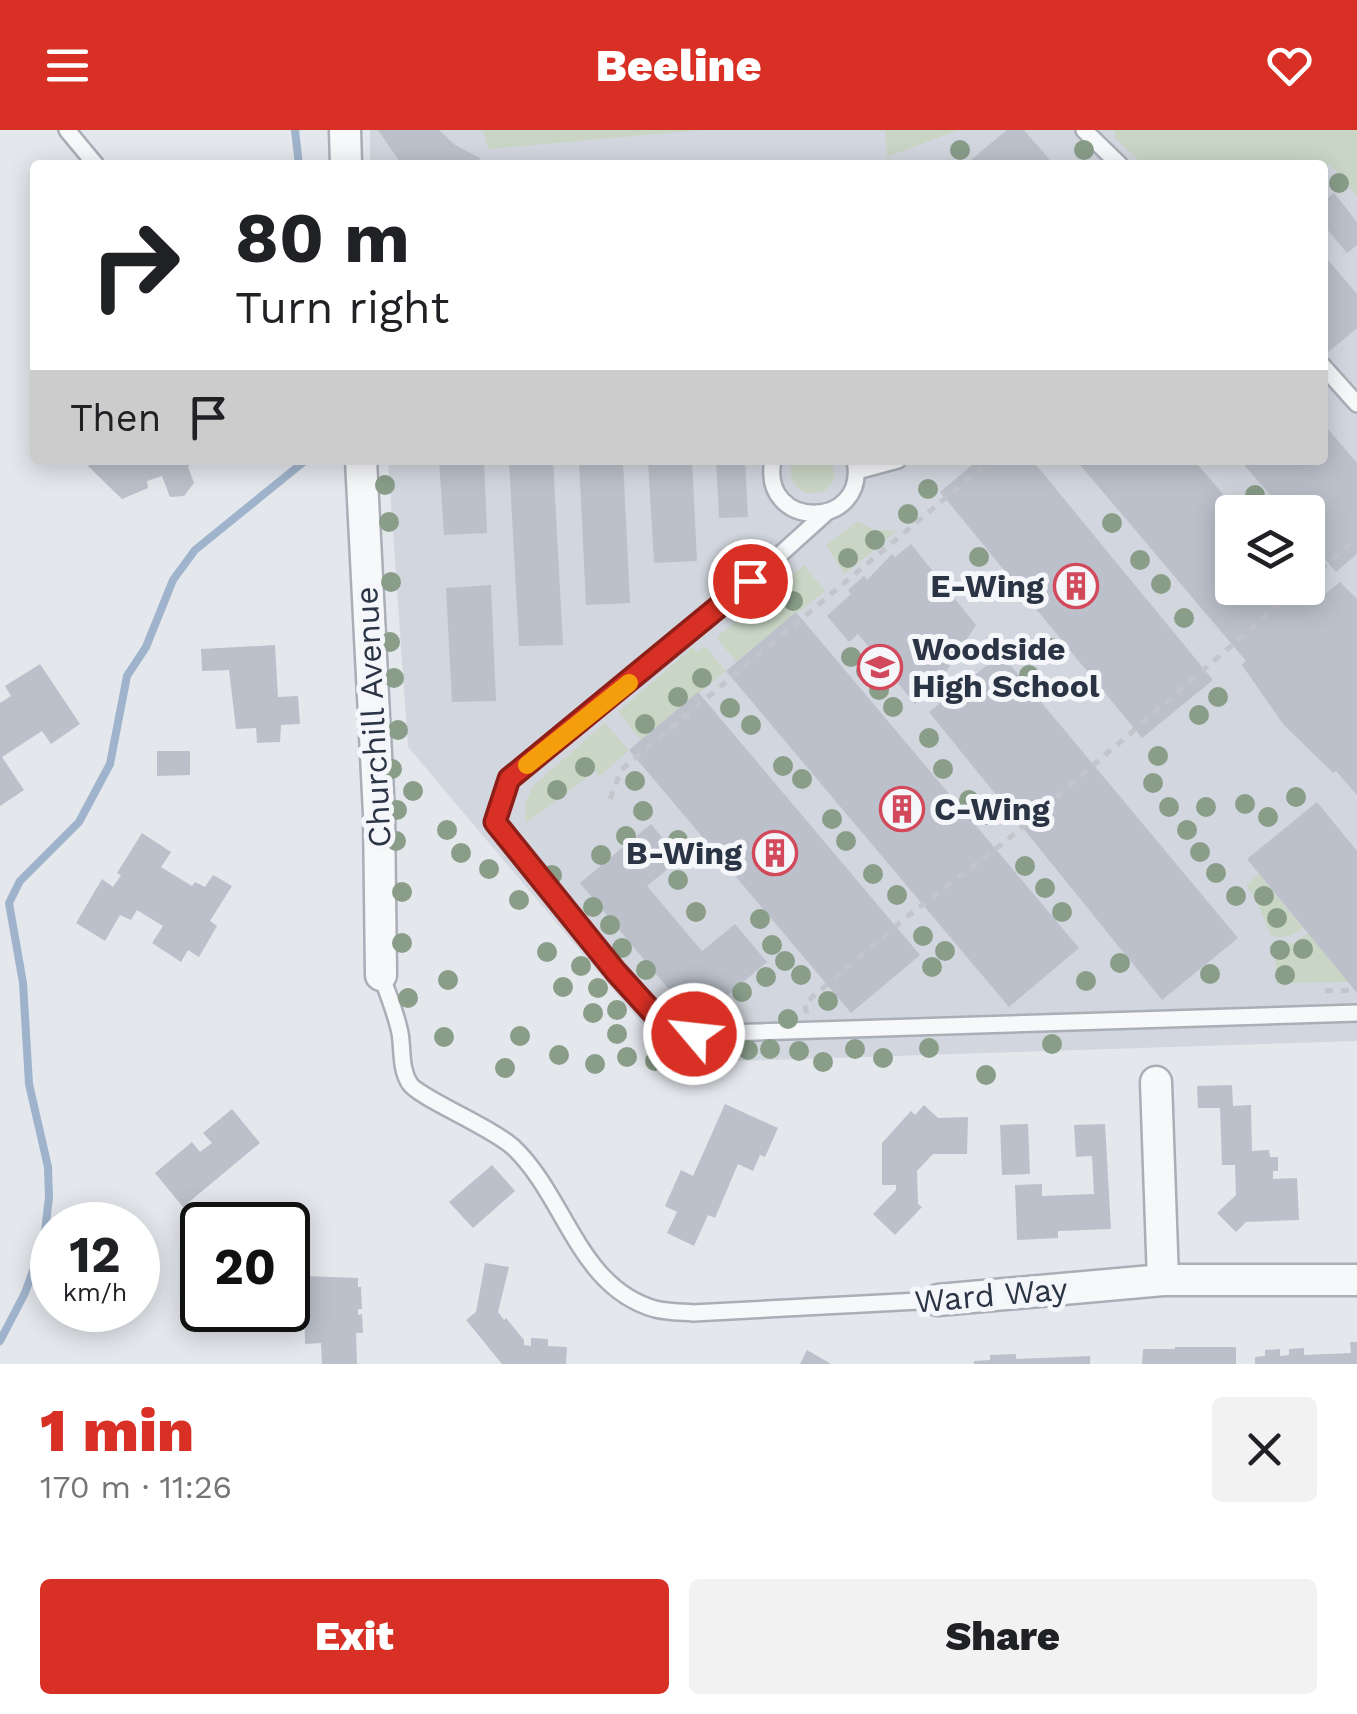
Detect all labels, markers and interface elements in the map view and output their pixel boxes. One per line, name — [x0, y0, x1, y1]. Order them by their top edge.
icon: menu — [40, 38, 95, 93]
icon: heart — [1262, 38, 1317, 93]
text: Beeline — [596, 39, 761, 92]
text: 80 m — [235, 197, 410, 279]
icon: right — [70, 200, 200, 330]
text: Turn right — [235, 281, 449, 334]
icon: arrive — [181, 390, 236, 445]
text: Then — [70, 396, 161, 440]
map controls — [1215, 495, 1325, 605]
button: layers — [1215, 495, 1325, 605]
pin — [708, 539, 793, 624]
icon: arrive — [723, 554, 778, 609]
building icon: E-Wing — [1053, 563, 1099, 609]
place label: E-Wing — [930, 567, 1044, 605]
street label: Churchill Avenue — [347, 585, 399, 849]
place label: Woodside High School — [912, 630, 1100, 705]
school or university icon: Woodside High School — [857, 644, 903, 690]
building icon: C-Wing — [879, 786, 925, 832]
place label: C-Wing — [934, 790, 1050, 828]
building icon: B-Wing — [752, 830, 798, 876]
place label: B-Wing — [626, 834, 742, 872]
position arrow — [642, 982, 746, 1086]
speed limit sign: 20 — [180, 1202, 310, 1332]
text: 12 — [69, 1225, 121, 1284]
street label: Ward Way — [913, 1269, 1070, 1321]
text: km/h — [63, 1278, 127, 1307]
text: 1 min — [40, 1395, 194, 1466]
button: close — [1212, 1397, 1317, 1502]
text: 170 m · 11:26 — [40, 1468, 232, 1506]
button: Exit — [40, 1579, 669, 1694]
button: Share — [689, 1579, 1317, 1694]

